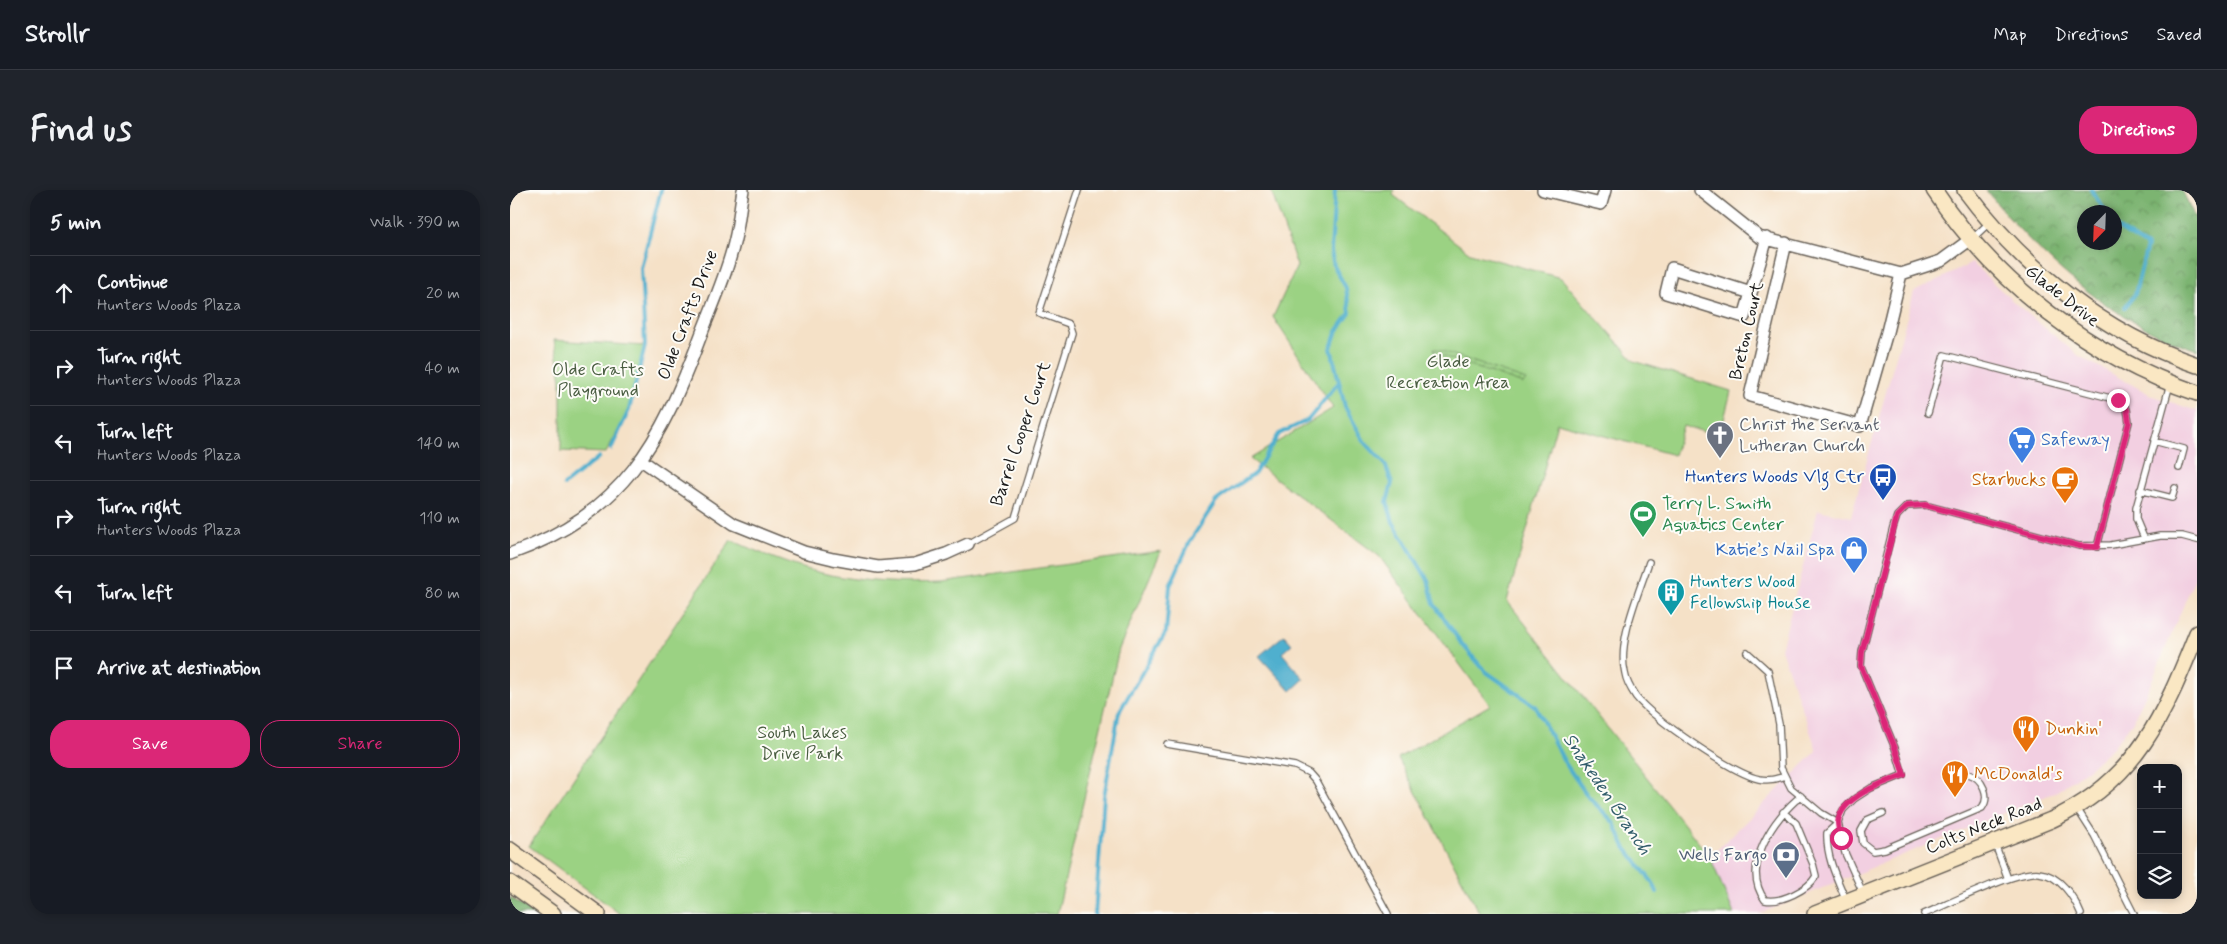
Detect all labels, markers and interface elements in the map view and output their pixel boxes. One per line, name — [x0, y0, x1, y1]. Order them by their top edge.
text: Strollr — [25, 19, 89, 50]
text: Map — [1994, 23, 2027, 47]
text: Directions — [2055, 23, 2129, 47]
text: Saved — [2157, 23, 2202, 47]
button: Directions — [2079, 106, 2197, 154]
text: Find us — [30, 107, 132, 153]
north arrow — [2077, 205, 2122, 250]
text: 5 min — [50, 209, 102, 237]
text: Walk · 390 m — [370, 212, 460, 233]
street label: Olde Crafts Drive — [652, 247, 724, 383]
street label: Glade Drive — [2020, 259, 2104, 333]
text: Continue — [97, 270, 168, 295]
icon: ahead — [50, 279, 78, 307]
street label: Breton Court — [1724, 279, 1770, 383]
text: 20 m — [426, 283, 460, 304]
text: Hunters Woods Plaza — [97, 295, 241, 316]
text: Turn right — [97, 345, 181, 370]
park label: Glade Recreation Area — [1386, 350, 1510, 395]
icon: right — [50, 354, 78, 382]
text: 40 m — [424, 358, 460, 379]
park label: Olde Crafts Playground — [552, 358, 644, 403]
street label: Barrel Cooper Court — [985, 358, 1057, 509]
text: Hunters Woods Plaza — [97, 370, 241, 391]
route end — [2107, 389, 2130, 412]
place label: Christ the Servant Lutheran Church — [1739, 413, 1880, 458]
text: Turn left — [97, 420, 173, 445]
church icon: Christ the Servant Lutheran Church — [1705, 420, 1735, 459]
supermarket icon: Safeway — [2007, 425, 2037, 464]
place label: Safeway — [2041, 428, 2110, 452]
icon: left — [50, 429, 78, 457]
text: 140 m — [416, 433, 460, 454]
text: Hunters Woods Plaza — [97, 445, 241, 466]
bus stop icon: Hunters Woods Vlg Ctr — [1868, 462, 1898, 501]
place label: Hunters Woods Vlg Ctr — [1685, 465, 1865, 491]
cafe icon: Starbucks — [2050, 465, 2080, 504]
place label: Starbucks — [1972, 468, 2046, 492]
place label: Terry L. Smith Aquatics Center — [1662, 492, 1785, 537]
text: Turn right — [97, 495, 181, 520]
sports icon: Terry L. Smith Aquatics Center — [1628, 499, 1658, 538]
icon: right — [50, 504, 78, 532]
text: 110 m — [419, 508, 460, 529]
text: Hunters Woods Plaza — [97, 520, 241, 541]
shop icon: Katie’s Nail Spa — [1839, 535, 1869, 574]
place label: Katie’s Nail Spa — [1716, 538, 1835, 562]
place label: Hunters Wood Fellowship House — [1690, 570, 1811, 615]
building icon: Hunters Wood Fellowship House — [1656, 577, 1686, 616]
icon: left — [50, 579, 78, 607]
text: Turn left — [97, 581, 173, 606]
text: 80 m — [425, 583, 460, 604]
icon: arrive — [50, 654, 78, 682]
text: Arrive at destination — [97, 656, 261, 681]
restaurant icon: Dunkin' — [2011, 714, 2041, 753]
place label: Dunkin' — [2045, 717, 2102, 741]
button: Save — [50, 720, 250, 768]
button: Share — [260, 720, 460, 768]
park label: South Lakes Drive Park — [757, 721, 847, 766]
water label: Snakeden Branch — [1557, 728, 1657, 860]
restaurant icon: McDonald's — [1940, 759, 1970, 798]
place label: McDonald's — [1974, 762, 2062, 786]
map controls — [2137, 764, 2182, 899]
button: + — [2137, 764, 2182, 809]
street label: Colts Neck Road — [1922, 792, 2046, 860]
button: − — [2137, 809, 2182, 854]
route start — [1830, 827, 1853, 850]
bank icon: Wells Fargo — [1771, 840, 1801, 879]
place label: Wells Fargo — [1679, 843, 1767, 867]
button: layers — [2137, 854, 2182, 899]

